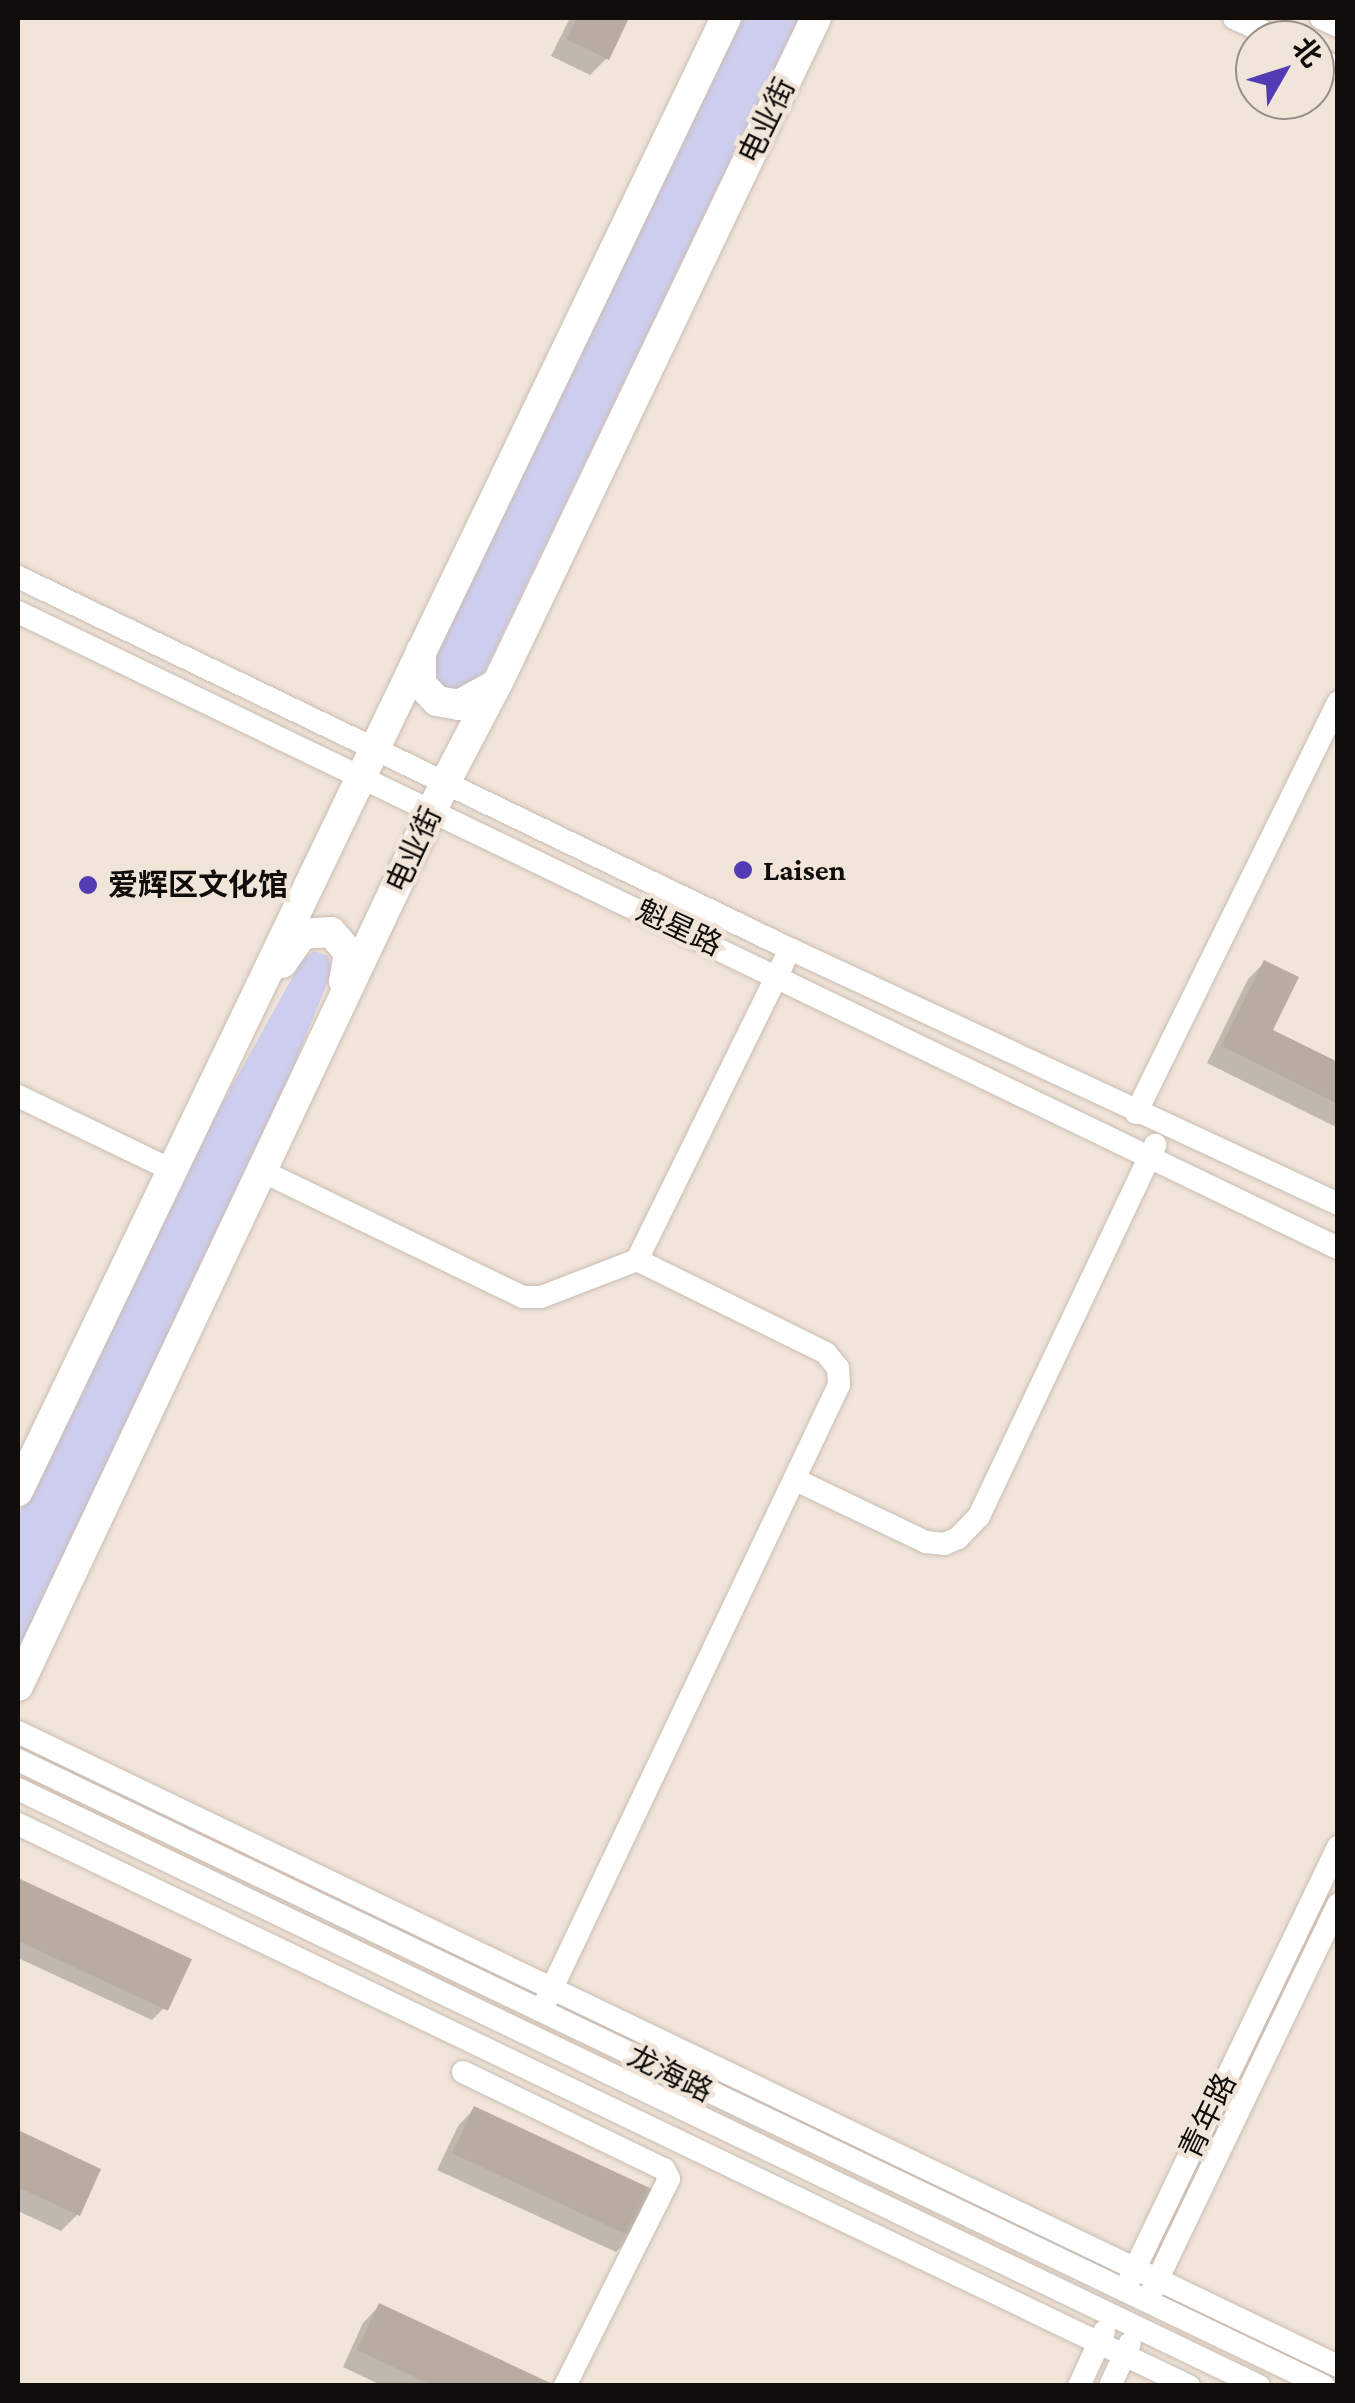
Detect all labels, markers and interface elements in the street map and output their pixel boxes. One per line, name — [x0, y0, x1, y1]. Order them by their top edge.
north arrow — [1235, 20, 1335, 120]
text: 北 — [1286, 31, 1328, 73]
street label: 电业街 — [731, 73, 803, 169]
street label: 电业街 — [379, 802, 449, 898]
place label: Laisen — [763, 852, 846, 888]
marker: Laisen — [732, 859, 754, 881]
place label: 爱辉区文化馆 — [108, 867, 288, 903]
marker: 爱辉区文化馆 — [77, 874, 99, 896]
street label: 魁星路 — [631, 893, 727, 963]
street label: 龙海路 — [622, 2038, 718, 2110]
street label: 青年路 — [1172, 2068, 1244, 2164]

